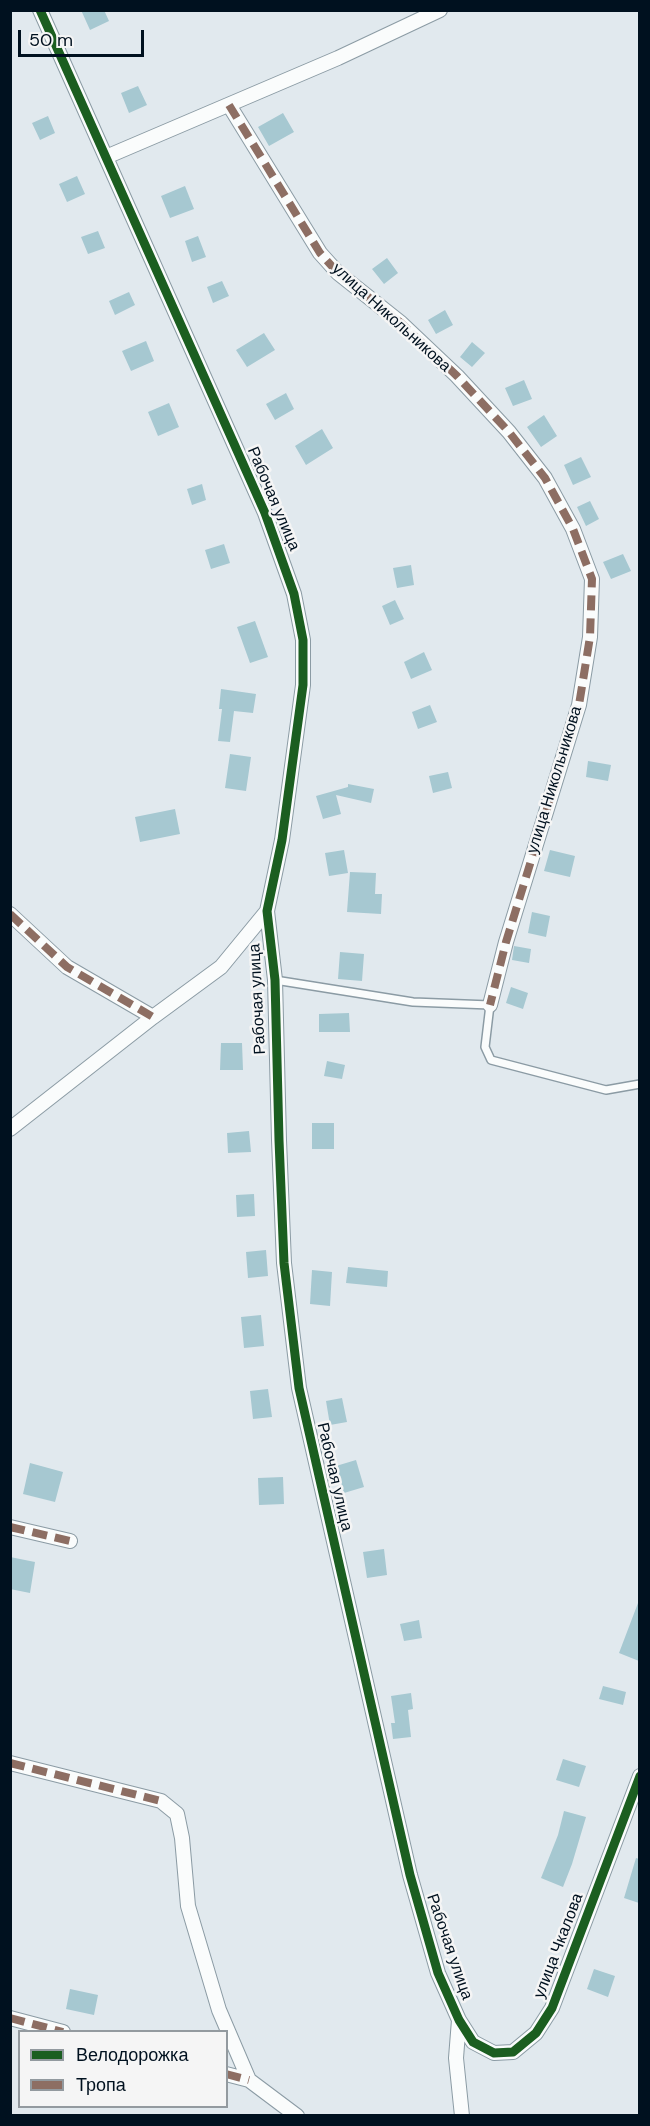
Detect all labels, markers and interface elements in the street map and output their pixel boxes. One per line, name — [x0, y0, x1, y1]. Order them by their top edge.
scale bar — [21, 18, 147, 56]
text: 50 m — [29, 28, 73, 52]
street label: улица Никольникова — [328, 260, 454, 376]
street label: Рабочая улица — [242, 444, 304, 554]
street label: улица Никольникова — [523, 704, 587, 856]
street label: Рабочая улица — [246, 943, 270, 1055]
street label: Рабочая улица — [312, 1421, 356, 1533]
street label: Рабочая улица — [422, 1891, 476, 2003]
street label: улица Чкалова — [530, 1891, 588, 2001]
legend — [18, 2030, 228, 2108]
text: Велодорожка — [76, 2043, 188, 2067]
text: Тропа — [76, 2073, 126, 2097]

